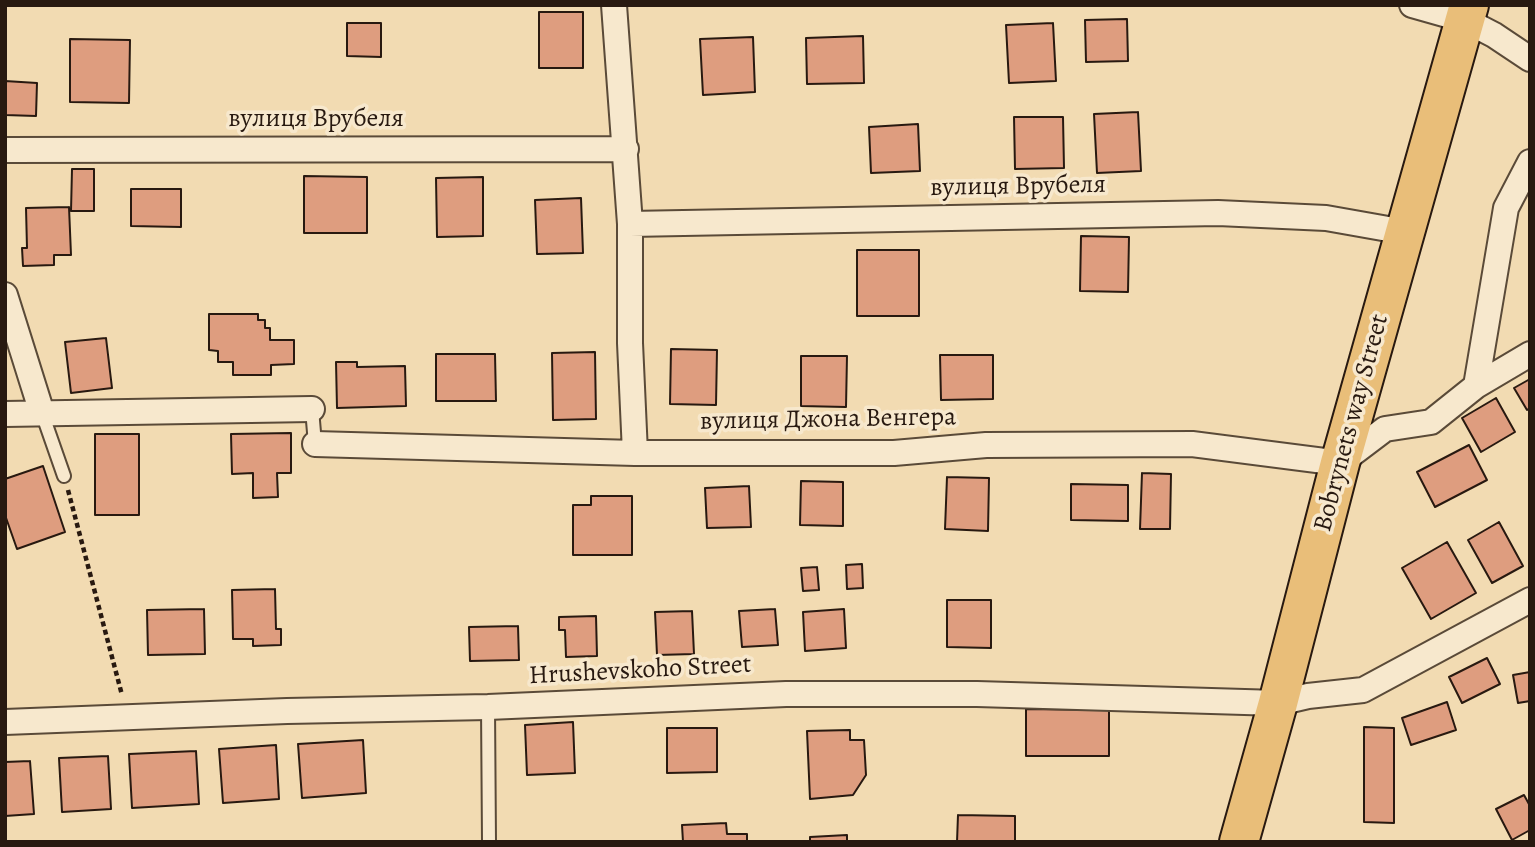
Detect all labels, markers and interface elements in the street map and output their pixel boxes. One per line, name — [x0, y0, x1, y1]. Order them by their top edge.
street label: вулиця Врубеля — [228, 104, 404, 136]
street label: вулиця Врубеля — [930, 170, 1106, 204]
street label: Bobrynets way Street — [1308, 311, 1396, 535]
street label: вулиця Джона Венгера — [700, 402, 956, 438]
street label: Hrushevskoho Street — [528, 650, 752, 692]

